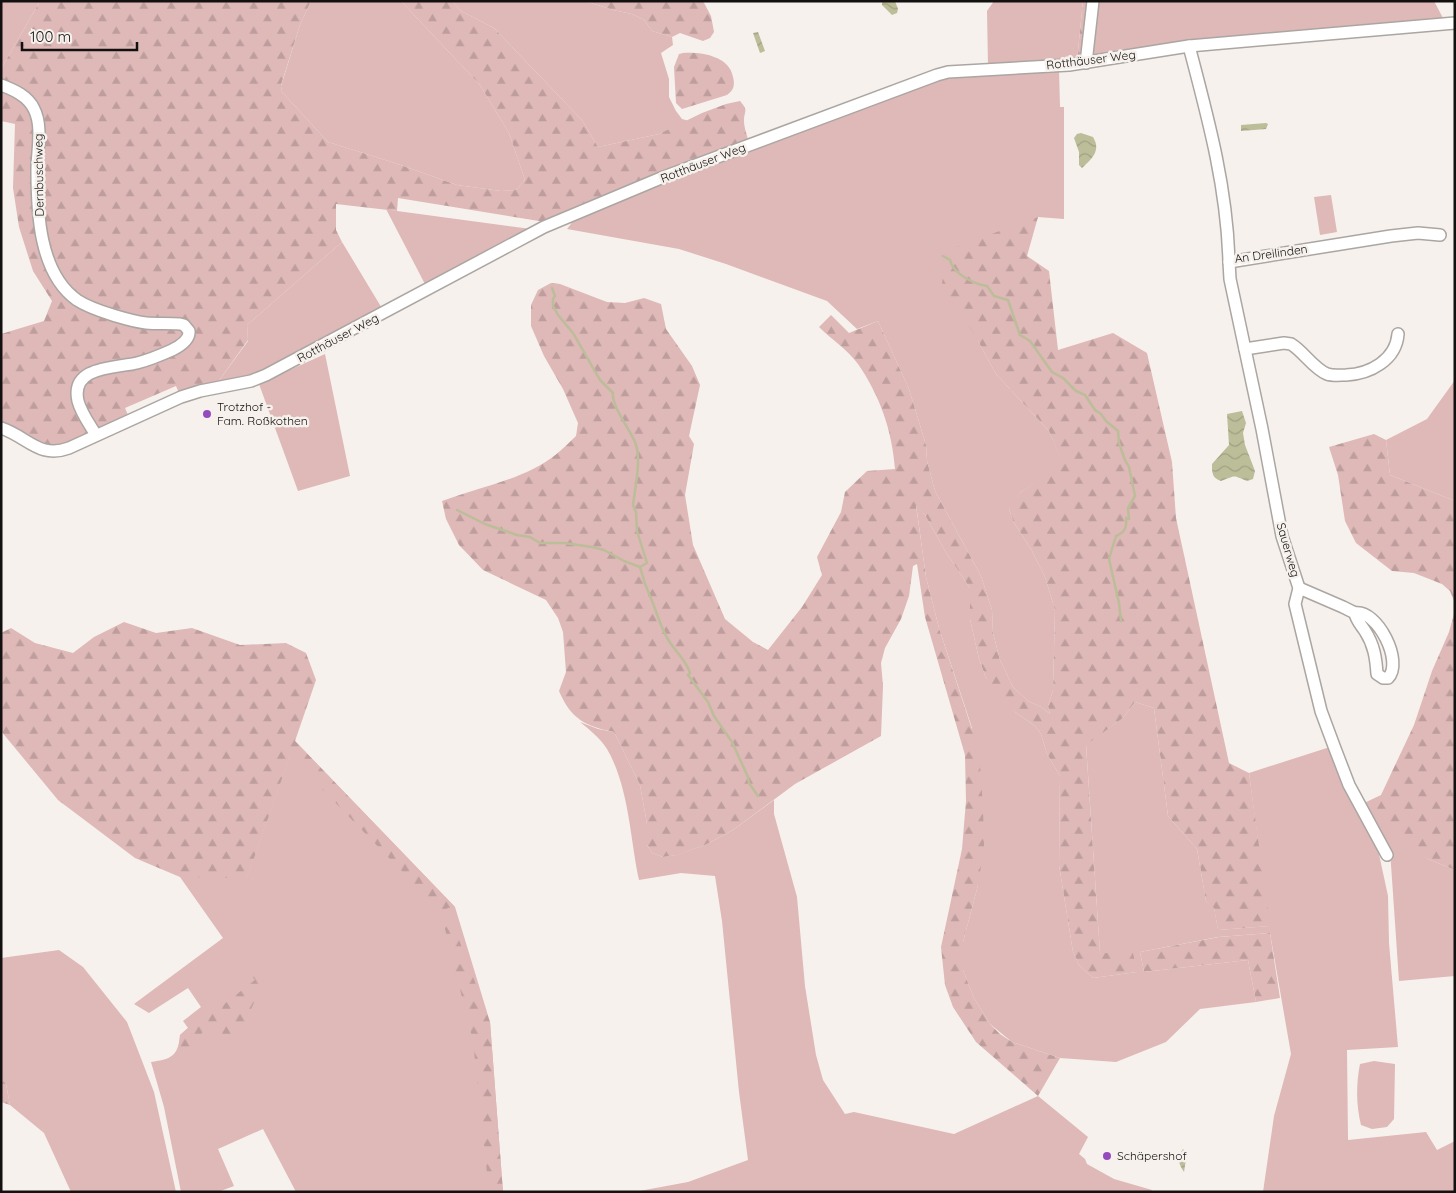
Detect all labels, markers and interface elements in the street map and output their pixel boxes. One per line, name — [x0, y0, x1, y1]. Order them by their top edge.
scale bar — [22, 20, 138, 52]
text: 100 m — [30, 27, 71, 46]
street label: Rotthäuser Weg — [1045, 47, 1137, 72]
street label: Dernbuschweg — [30, 133, 47, 217]
street label: Rotthäuser Weg — [658, 139, 748, 186]
street label: An Dreilinden — [1233, 241, 1308, 266]
street label: Rotthäuser Weg — [294, 310, 381, 365]
place label: Trotzhof - Fam. Roßkothen — [217, 399, 308, 428]
marker: Trotzhof - Fam. Roßkothen — [201, 408, 213, 420]
street label: Sauerweg — [1274, 521, 1303, 579]
place label: Schäpershof — [1117, 1148, 1187, 1163]
marker: Schäpershof — [1101, 1150, 1113, 1162]

